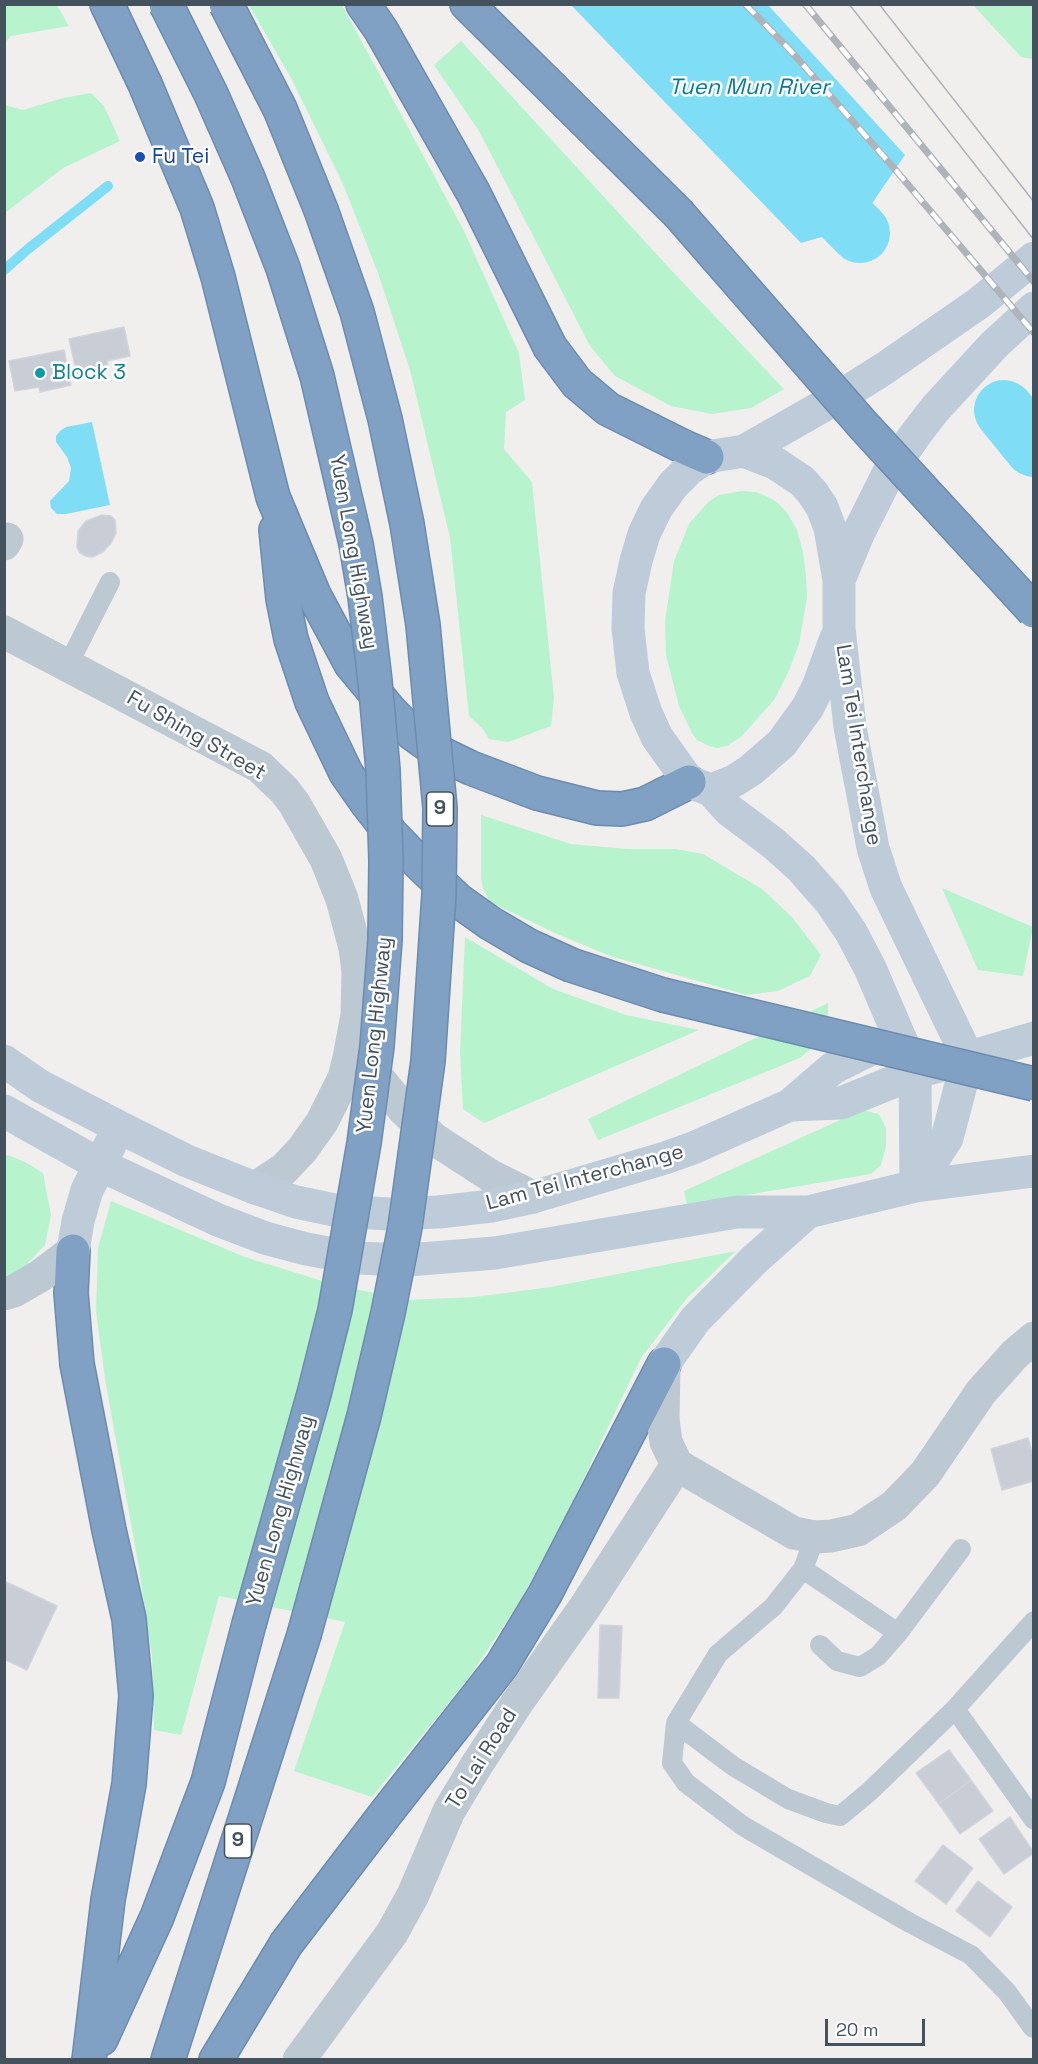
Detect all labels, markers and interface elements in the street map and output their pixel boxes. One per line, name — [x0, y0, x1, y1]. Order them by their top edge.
water label: Tuen Mun River — [669, 75, 829, 101]
place label: Fu Tei — [152, 144, 209, 170]
marker: Fu Tei — [133, 150, 147, 164]
place label: Block 3 — [52, 360, 126, 386]
marker: Block 3 — [33, 366, 47, 380]
street label: Yuen Long Highway — [323, 453, 383, 651]
street label: Lam Tei Interchange — [830, 643, 886, 847]
street label: Fu Shing Street — [122, 686, 270, 786]
road number: 9 — [426, 792, 454, 826]
street label: Yuen Long Highway — [352, 936, 398, 1134]
street label: Lam Tei Interchange — [483, 1139, 687, 1217]
street label: Yuen Long Highway — [242, 1413, 320, 1609]
street label: To Lai Road — [441, 1704, 523, 1814]
road number: 9 — [224, 1824, 252, 1858]
scale bar — [828, 2007, 928, 2045]
text: 20 m — [836, 2018, 879, 2041]

